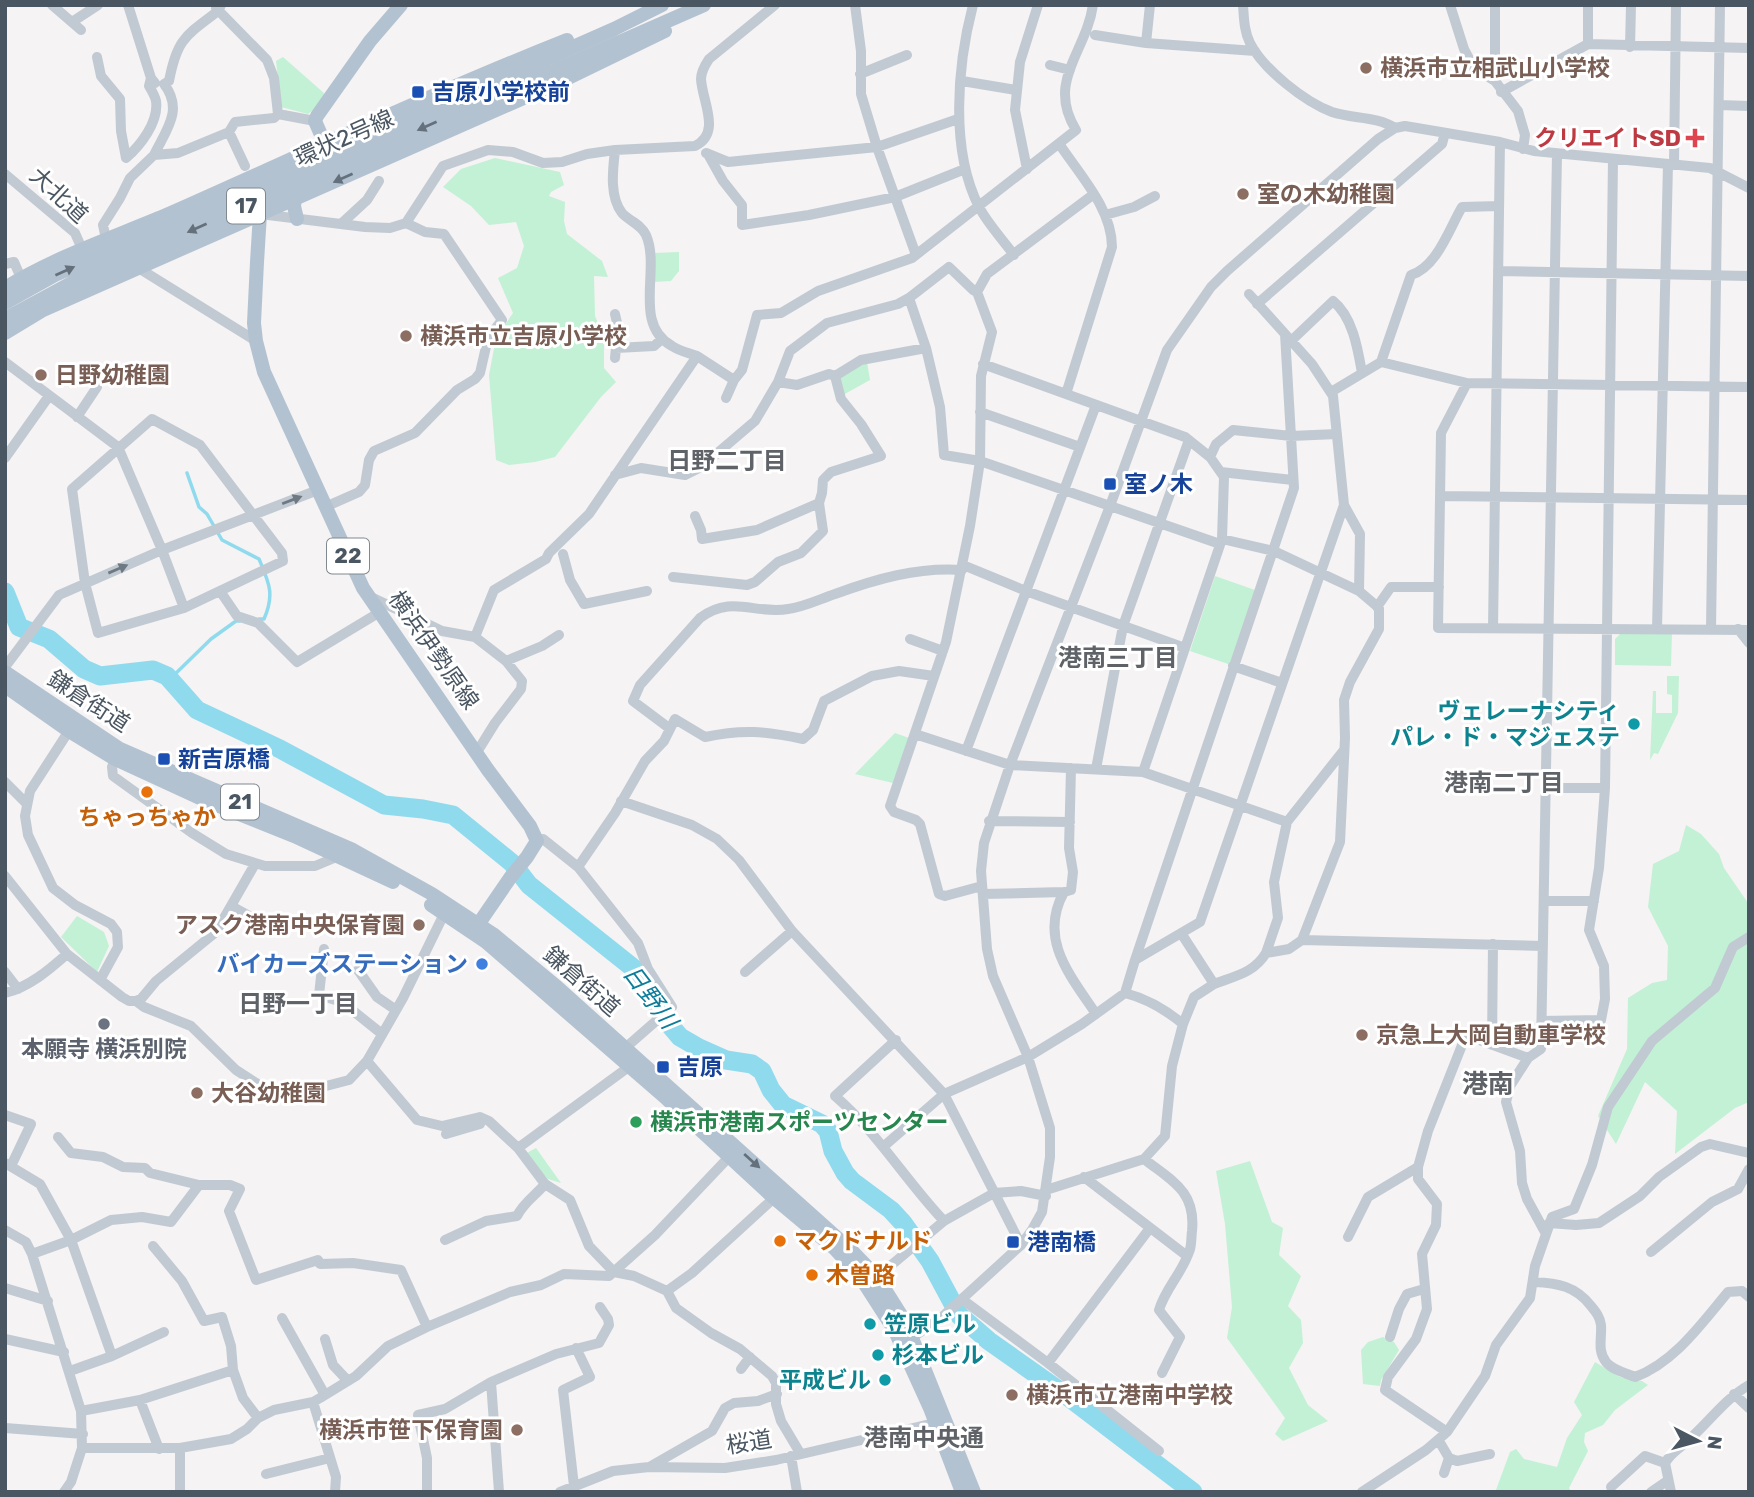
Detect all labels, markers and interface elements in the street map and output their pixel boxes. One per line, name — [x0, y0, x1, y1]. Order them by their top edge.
place label: 横浜市立相武山小学校 — [1380, 54, 1610, 82]
marker: 横浜市立相武山小学校 — [1358, 60, 1374, 76]
place label: 吉原小学校前 — [432, 78, 570, 106]
marker: 吉原小学校前 — [410, 84, 426, 100]
street label: 環状2号線 — [290, 104, 398, 172]
one-way arrow — [417, 121, 438, 132]
place label: クリエイトSD — [1534, 124, 1681, 152]
marker: クリエイトSD — [1687, 130, 1703, 146]
street label: 大北道 — [24, 161, 94, 229]
one-way arrow — [332, 172, 353, 183]
place label: 室の木幼稚園 — [1257, 180, 1395, 208]
marker: 室の木幼稚園 — [1235, 186, 1251, 202]
road number: 17 — [227, 188, 265, 224]
one-way arrow — [187, 222, 207, 234]
one-way arrow — [55, 265, 76, 276]
place label: 横浜市立吉原小学校 — [420, 322, 627, 350]
marker: 横浜市立吉原小学校 — [398, 328, 414, 344]
place label: 日野幼稚園 — [55, 361, 170, 389]
marker: 日野幼稚園 — [33, 367, 49, 383]
district label: 日野二丁目 — [667, 447, 787, 475]
place label: 室ノ木 — [1124, 470, 1193, 498]
marker: 室ノ木 — [1102, 476, 1118, 492]
one-way arrow — [281, 495, 302, 506]
road number: 22 — [327, 538, 369, 574]
one-way arrow — [108, 563, 128, 575]
street label: 横浜伊勢原線 — [383, 585, 485, 715]
district label: 港南三丁目 — [1058, 644, 1178, 672]
street label: 鎌倉街道 — [43, 664, 135, 738]
place label: ヴェレーナシティ パレ・ド・マジェステ — [1390, 697, 1620, 751]
marker: ヴェレーナシティ パレ・ド・マジェステ — [1626, 716, 1642, 732]
place label: 新吉原橋 — [178, 745, 270, 773]
marker: 新吉原橋 — [156, 751, 172, 767]
district label: 港南二丁目 — [1444, 769, 1564, 797]
marker: ちゃっちゃか — [139, 784, 155, 800]
road number: 21 — [221, 784, 259, 820]
place label: ちゃっちゃか — [78, 803, 216, 831]
place label: アスク港南中央保育園 — [175, 911, 405, 939]
marker: アスク港南中央保育園 — [411, 917, 427, 933]
street label: 鎌倉街道 — [538, 940, 626, 1022]
place label: バイカーズステーション — [217, 950, 468, 978]
marker: バイカーズステーション — [474, 956, 490, 972]
water label: 日野川 — [617, 960, 685, 1037]
district label: 日野一丁目 — [238, 990, 358, 1018]
marker: 本願寺 横浜別院 — [96, 1016, 112, 1032]
place label: 京急上大岡自動車学校 — [1376, 1021, 1606, 1049]
marker: 京急上大岡自動車学校 — [1354, 1027, 1370, 1043]
place label: 本願寺 横浜別院 — [21, 1035, 187, 1063]
place label: 吉原 — [677, 1053, 723, 1081]
marker: 吉原 — [655, 1059, 671, 1075]
district label: 港南 — [1462, 1069, 1514, 1100]
place label: 大谷幼稚園 — [211, 1079, 326, 1107]
marker: 大谷幼稚園 — [189, 1085, 205, 1101]
place label: 横浜市港南スポーツセンター — [650, 1108, 949, 1136]
marker: 横浜市港南スポーツセンター — [628, 1114, 644, 1130]
one-way arrow — [744, 1153, 761, 1168]
place label: マクドナルド — [794, 1227, 932, 1255]
place label: 港南橋 — [1027, 1228, 1096, 1256]
marker: マクドナルド — [772, 1233, 788, 1249]
marker: 港南橋 — [1005, 1234, 1021, 1250]
place label: 木曽路 — [826, 1261, 895, 1289]
marker: 木曽路 — [804, 1267, 820, 1283]
place label: 笠原ビル — [884, 1310, 976, 1338]
marker: 笠原ビル — [862, 1316, 878, 1332]
place label: 杉本ビル — [892, 1341, 984, 1369]
marker: 杉本ビル — [870, 1347, 886, 1363]
place label: 平成ビル — [779, 1366, 871, 1394]
marker: 平成ビル — [877, 1372, 893, 1388]
place label: 横浜市立港南中学校 — [1026, 1381, 1233, 1409]
marker: 横浜市立港南中学校 — [1004, 1387, 1020, 1403]
north arrow — [1663, 1406, 1733, 1476]
place label: 横浜市笹下保育園 — [319, 1416, 503, 1444]
marker: 横浜市笹下保育園 — [509, 1422, 525, 1438]
district label: 港南中央通 — [864, 1424, 984, 1452]
street label: 桜道 — [724, 1425, 774, 1459]
text: N — [1702, 1435, 1727, 1451]

